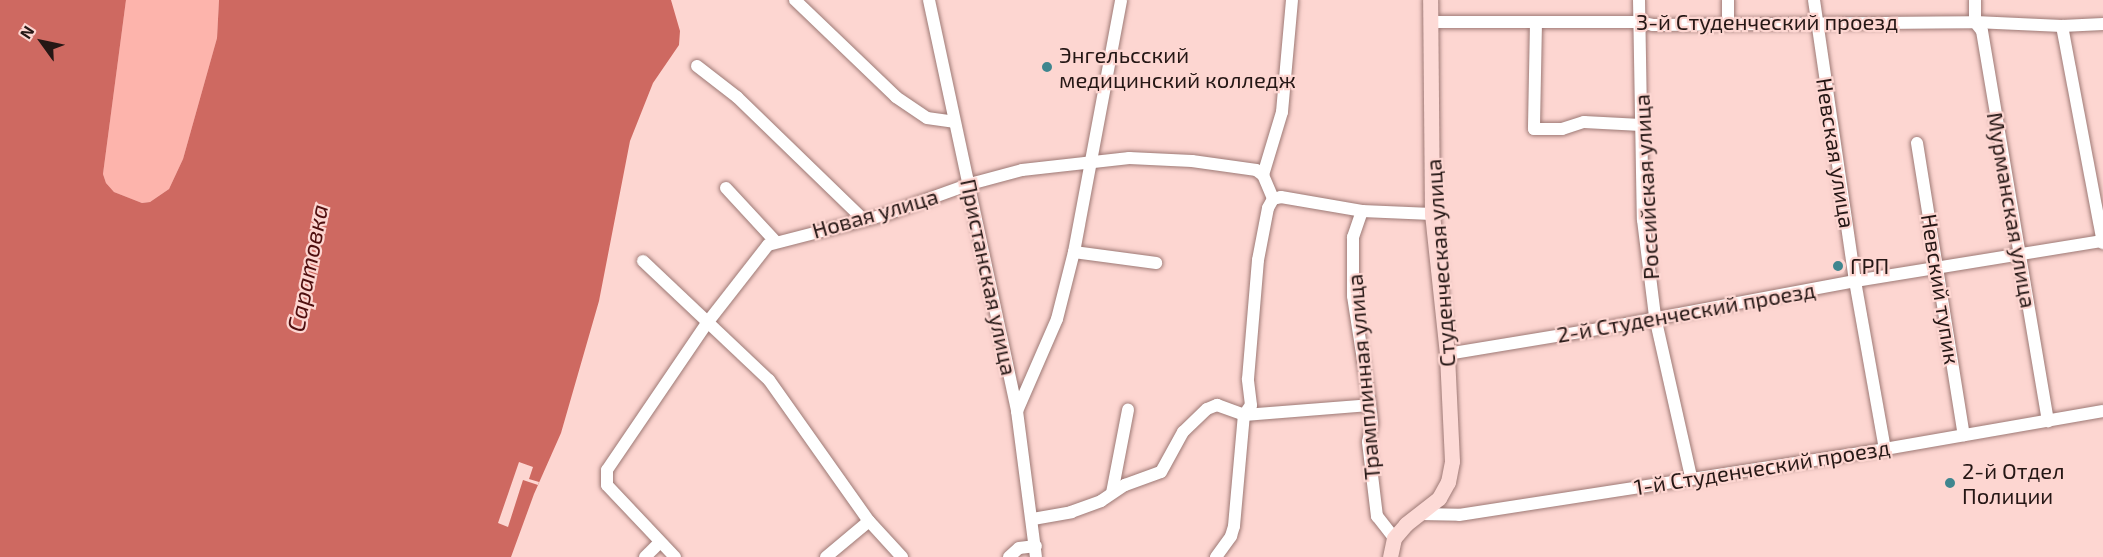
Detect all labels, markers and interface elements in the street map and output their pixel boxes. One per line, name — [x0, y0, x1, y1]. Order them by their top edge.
street label: 3-й Студенческий проезд — [1636, 9, 1898, 35]
north arrow — [12, 12, 72, 72]
text: N — [15, 22, 38, 42]
place label: Энгельсский медицинский колледж — [1059, 41, 1296, 92]
marker: Энгельсский медицинский колледж — [1040, 60, 1054, 74]
street label: Невская улица — [1811, 76, 1861, 230]
street label: Российская улица — [1628, 94, 1664, 280]
street label: Мурманская улица — [1982, 110, 2042, 310]
street label: Студенческая улица — [1420, 158, 1460, 368]
street label: Пристанская улица — [955, 176, 1023, 378]
street label: Новая улица — [809, 182, 941, 244]
water label: Саратовка — [281, 202, 333, 334]
street label: Невский тупик — [1916, 212, 1966, 366]
place label: ГРП — [1850, 253, 1889, 279]
marker: ГРП — [1831, 259, 1845, 273]
street label: Трамплинная улица — [1341, 273, 1385, 481]
street label: 2-й Студенческий проезд — [1555, 276, 1817, 348]
street label: 1-й Студенческий проезд — [1632, 434, 1892, 500]
place label: 2-й Отдел Полиции — [1962, 457, 2065, 508]
marker: 2-й Отдел Полиции — [1943, 476, 1957, 490]

